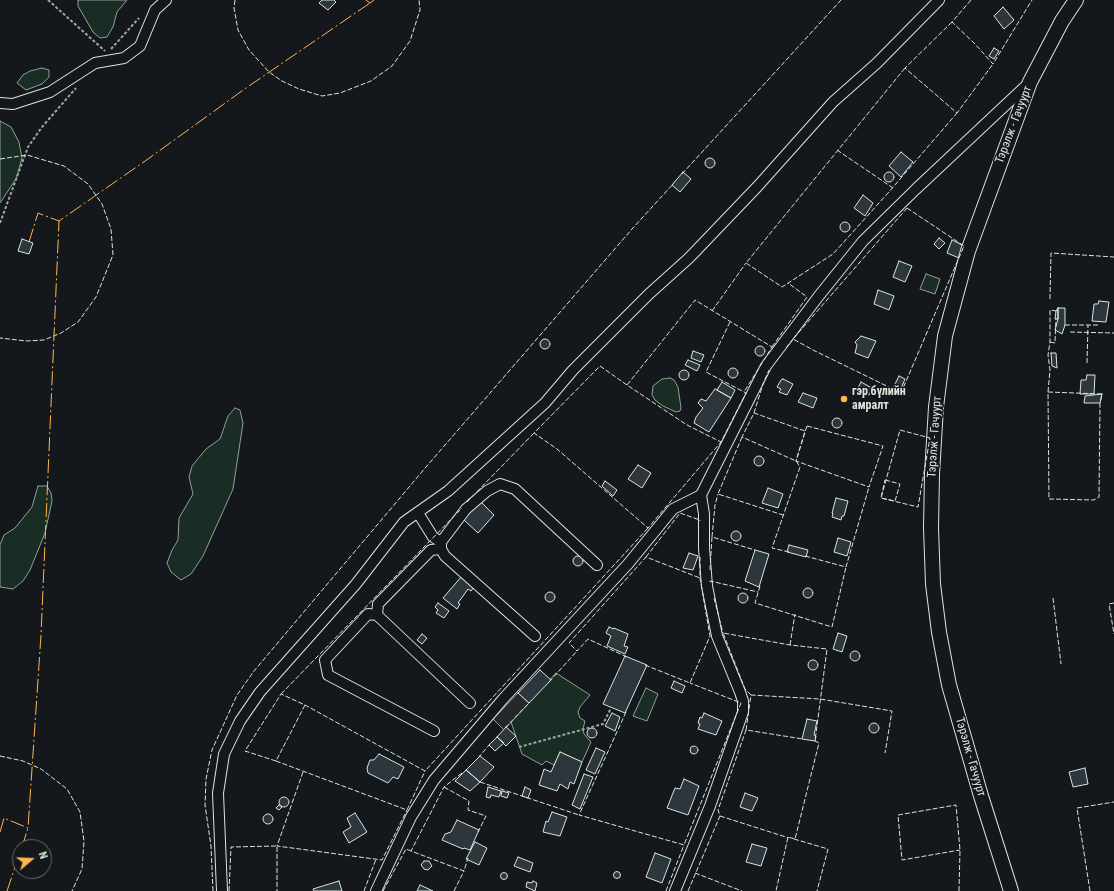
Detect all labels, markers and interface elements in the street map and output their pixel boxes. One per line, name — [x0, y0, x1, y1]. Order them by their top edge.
street label: Тэрэлж - Гачуурт — [993, 84, 1035, 166]
place label: гэр бүлийн амралт — [852, 385, 906, 413]
marker: гэр бүлийн амралт — [839, 394, 849, 404]
street label: Тэрэлж - Гачуурт — [925, 396, 945, 478]
street label: Тэрэлж - Гачуурт — [952, 716, 988, 798]
north arrow — [12, 839, 52, 879]
text: N — [36, 850, 50, 861]

